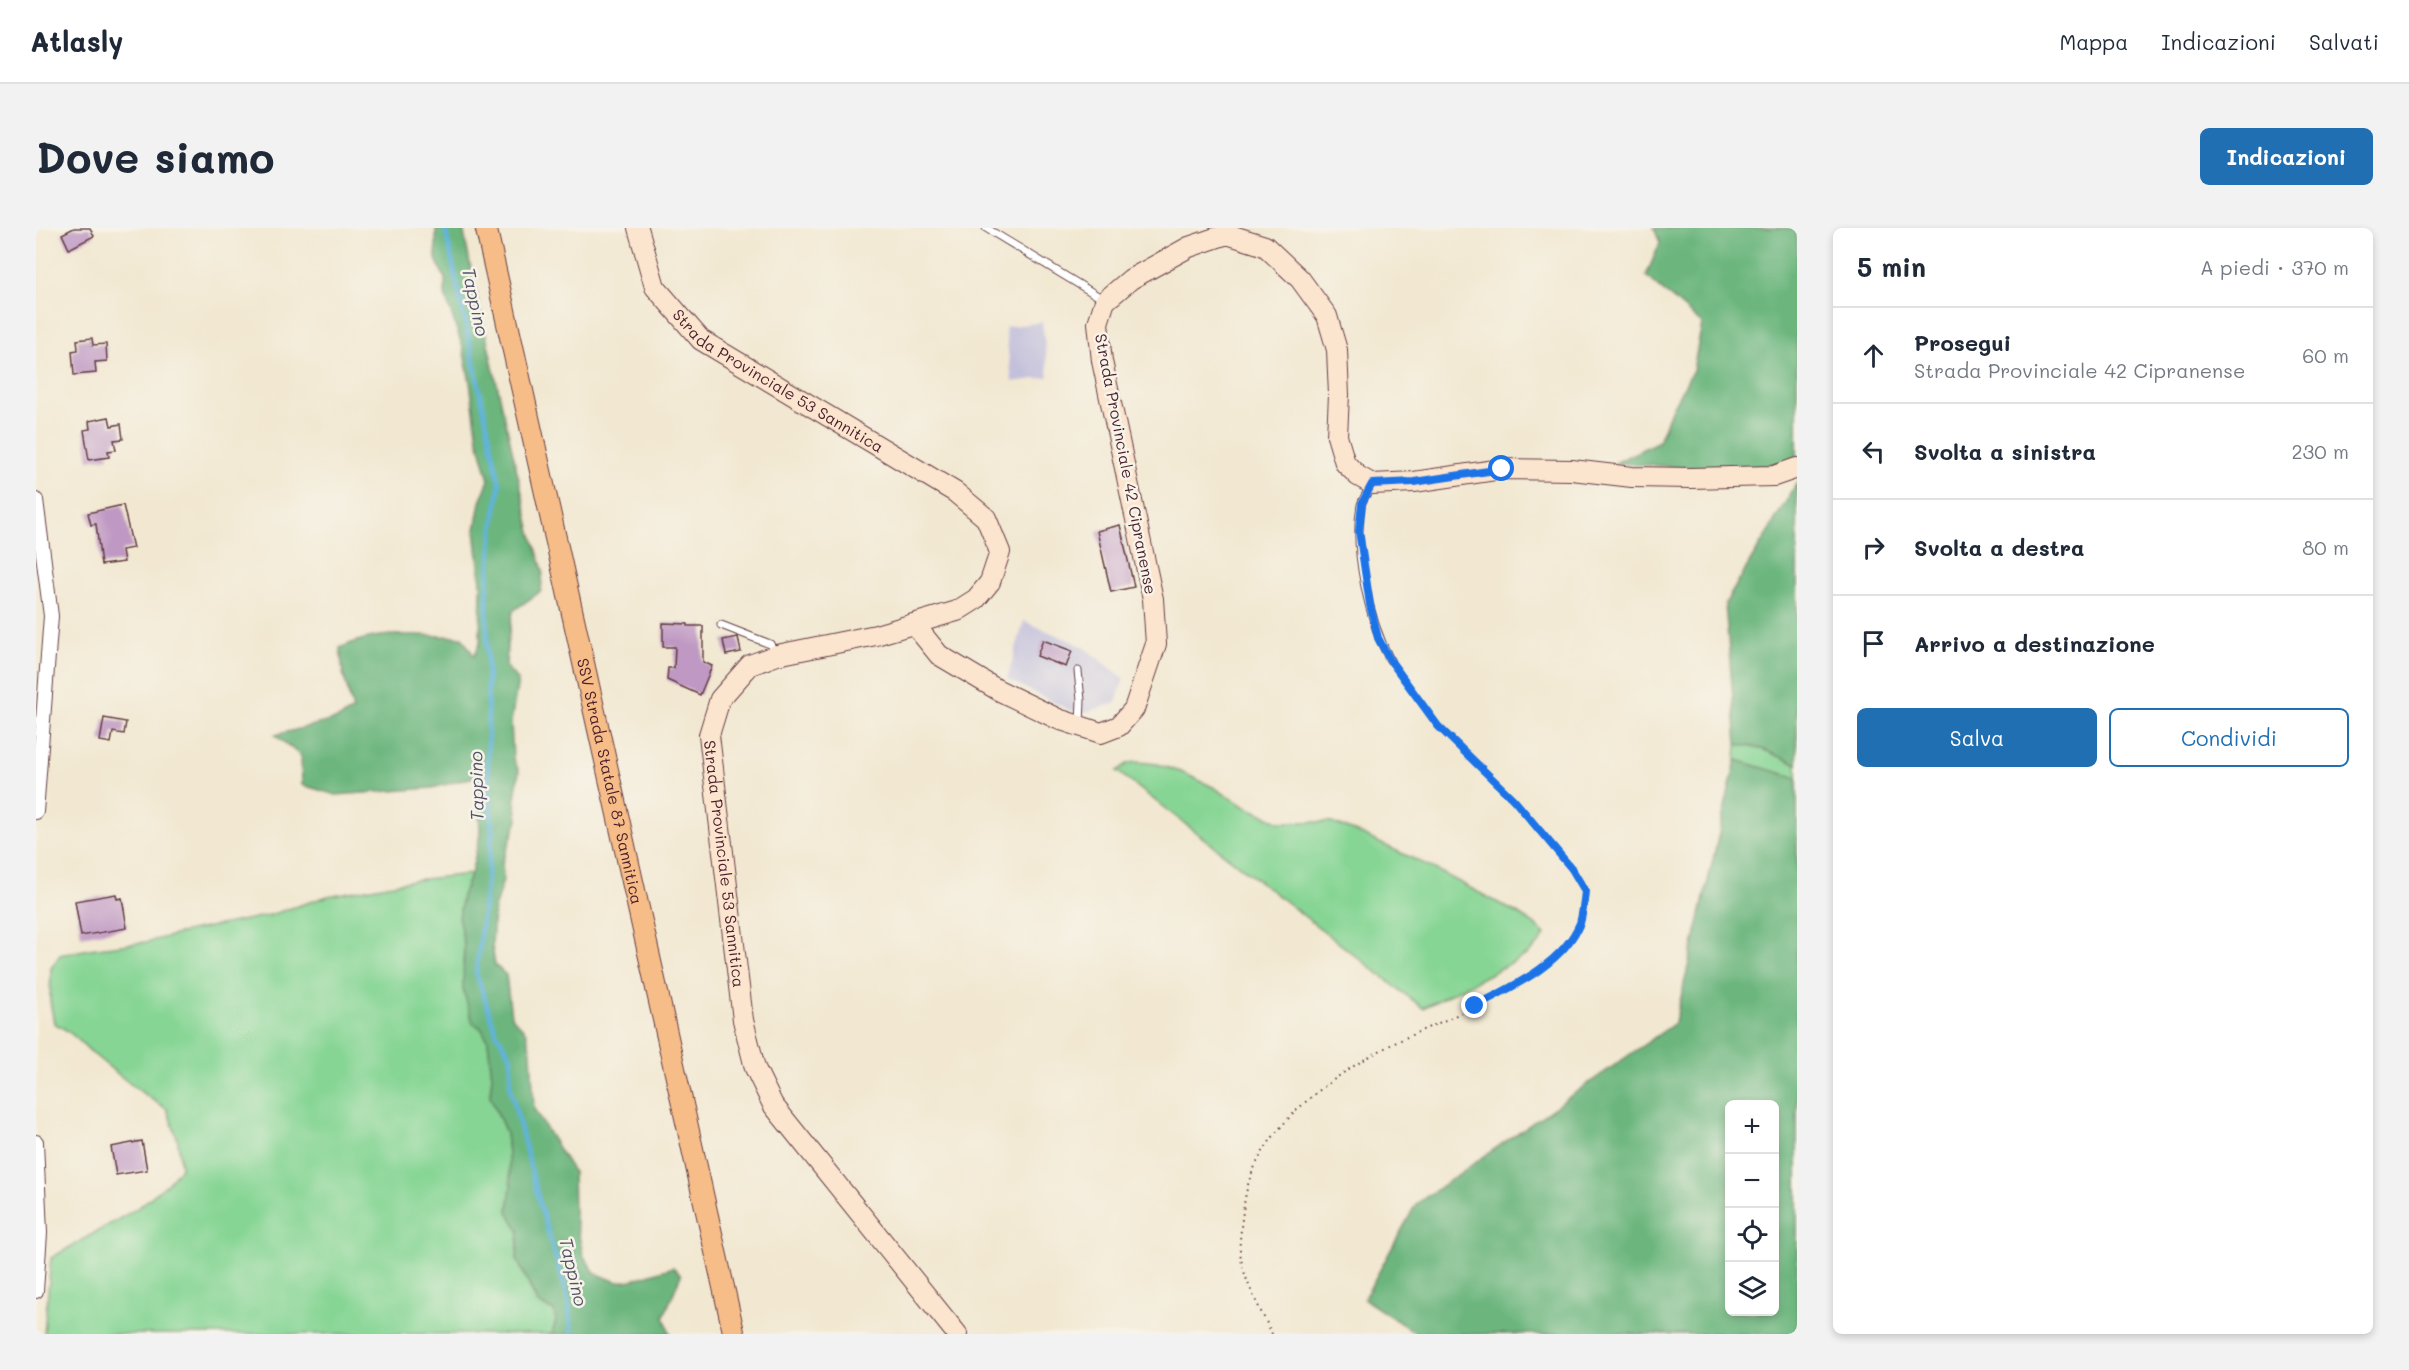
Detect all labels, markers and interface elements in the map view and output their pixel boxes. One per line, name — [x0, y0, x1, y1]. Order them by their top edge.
text: Atlasly — [30, 23, 124, 59]
text: Mappa — [2060, 28, 2128, 55]
text: Indicazioni — [2161, 28, 2276, 55]
text: Salvati — [2309, 28, 2379, 55]
button: Indicazioni — [2200, 128, 2373, 185]
text: Dove siamo — [36, 129, 275, 184]
text: 5 min — [1857, 250, 1926, 284]
text: A piedi · 370 m — [2200, 254, 2349, 280]
water label: Tappino — [457, 265, 495, 339]
street label: Strada Provinciale 53 Sannitica — [668, 304, 888, 457]
text: Prosegui — [1914, 328, 2011, 357]
street label: Strada Provinciale 42 Cipranense — [1091, 332, 1162, 596]
icon: ahead — [1857, 339, 1890, 372]
text: 60 m — [2302, 342, 2349, 368]
text: Strada Provinciale 42 Cipranense — [1914, 357, 2245, 383]
icon: left — [1857, 435, 1890, 468]
text: Svolta a sinistra — [1914, 437, 2096, 466]
text: 230 m — [2291, 438, 2349, 464]
route start — [1488, 455, 1514, 481]
icon: right — [1857, 531, 1890, 564]
text: Svolta a destra — [1914, 533, 2084, 562]
text: 80 m — [2302, 534, 2349, 560]
icon: arrive — [1857, 627, 1890, 660]
text: Arrivo a destinazione — [1914, 629, 2155, 658]
street label: SSV Strada Statale 87 Sannitica — [573, 656, 648, 906]
button: Salva — [1857, 708, 2097, 767]
button: Condividi — [2109, 708, 2349, 767]
street label: Strada Provinciale 53 Sannitica — [700, 739, 750, 989]
water label: Tappino — [463, 751, 489, 821]
route end — [1461, 992, 1487, 1018]
map controls — [1725, 1100, 1779, 1316]
button: + — [1725, 1100, 1779, 1154]
button: − — [1725, 1154, 1779, 1208]
button: locate — [1725, 1208, 1779, 1262]
water label: Tappino — [554, 1235, 594, 1309]
button: layers — [1725, 1262, 1779, 1316]

